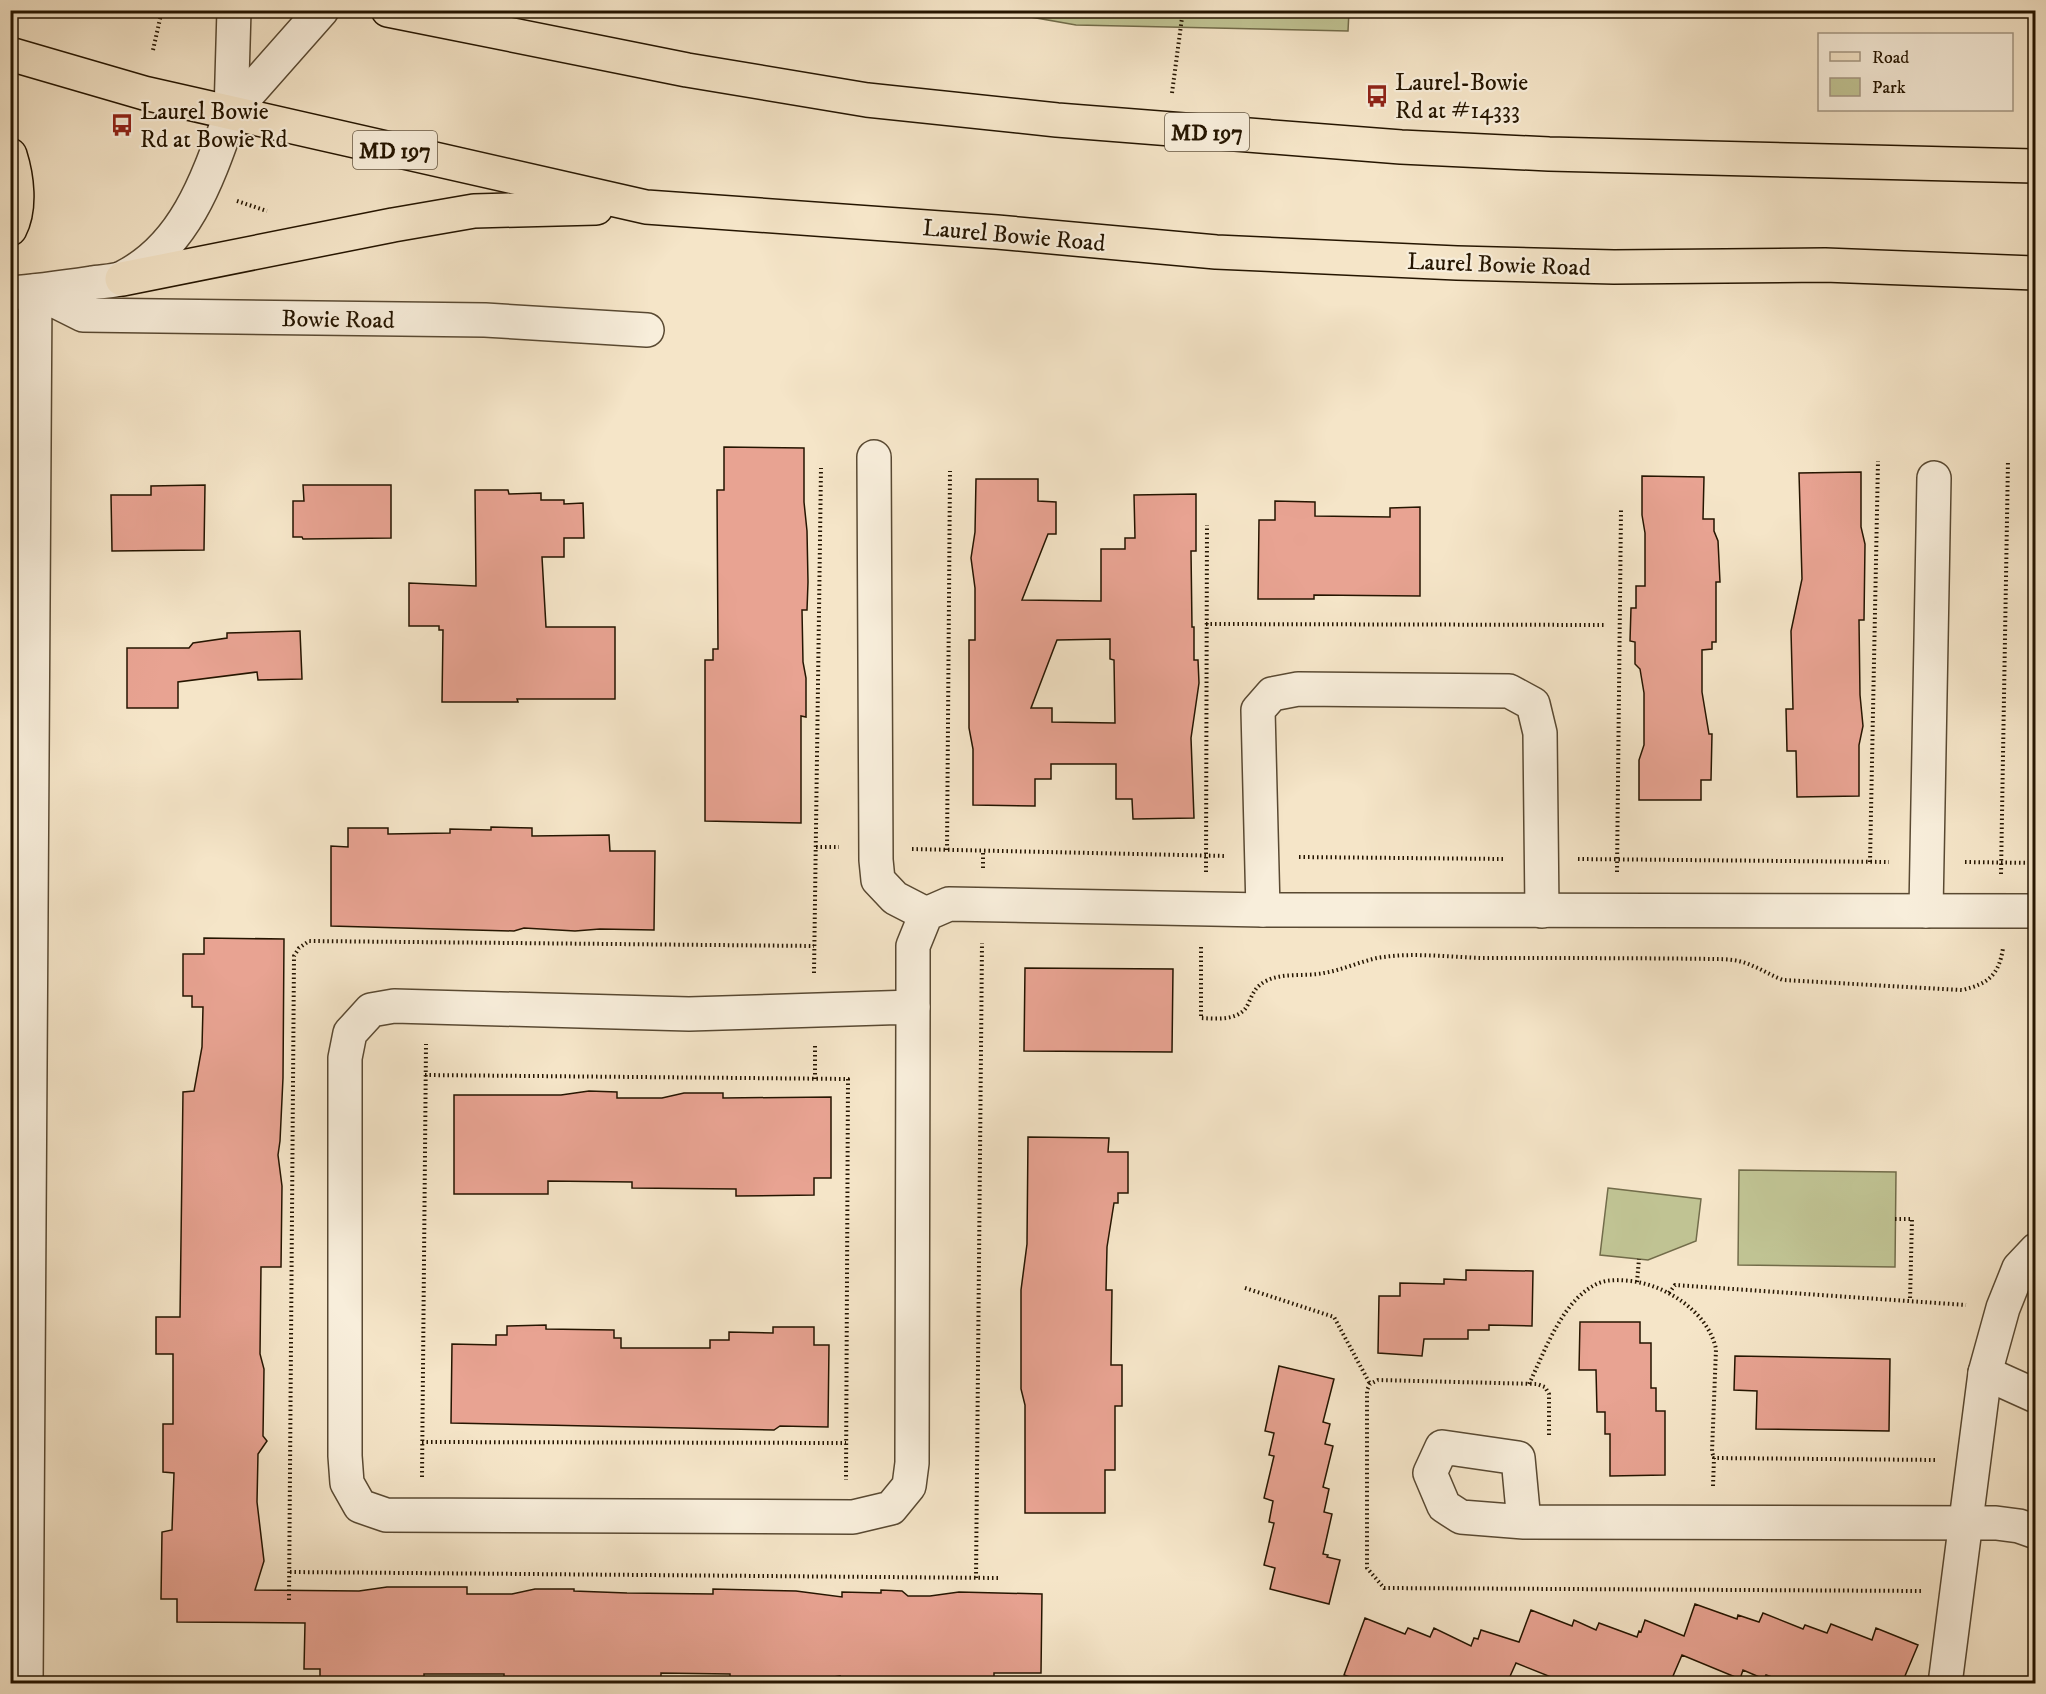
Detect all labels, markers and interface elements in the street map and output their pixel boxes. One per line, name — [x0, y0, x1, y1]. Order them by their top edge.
legend — [1818, 33, 2013, 111]
text: Road — [1872, 47, 1909, 69]
place label: Laurel-Bowie Rd at #14333 — [1395, 68, 1528, 126]
text: Park — [1872, 77, 1906, 99]
bus stop icon: Laurel-Bowie Rd at #14333 — [1364, 83, 1390, 109]
place label: Laurel Bowie Rd at Bowie Rd — [140, 97, 288, 155]
bus stop icon: Laurel Bowie Rd at Bowie Rd — [109, 112, 135, 138]
road number: MD 197 — [1165, 113, 1249, 151]
road number: MD 197 — [353, 131, 437, 169]
street label: Laurel Bowie Road — [921, 213, 1107, 259]
street label: Laurel Bowie Road — [1407, 247, 1591, 283]
street label: Bowie Road — [281, 304, 395, 336]

